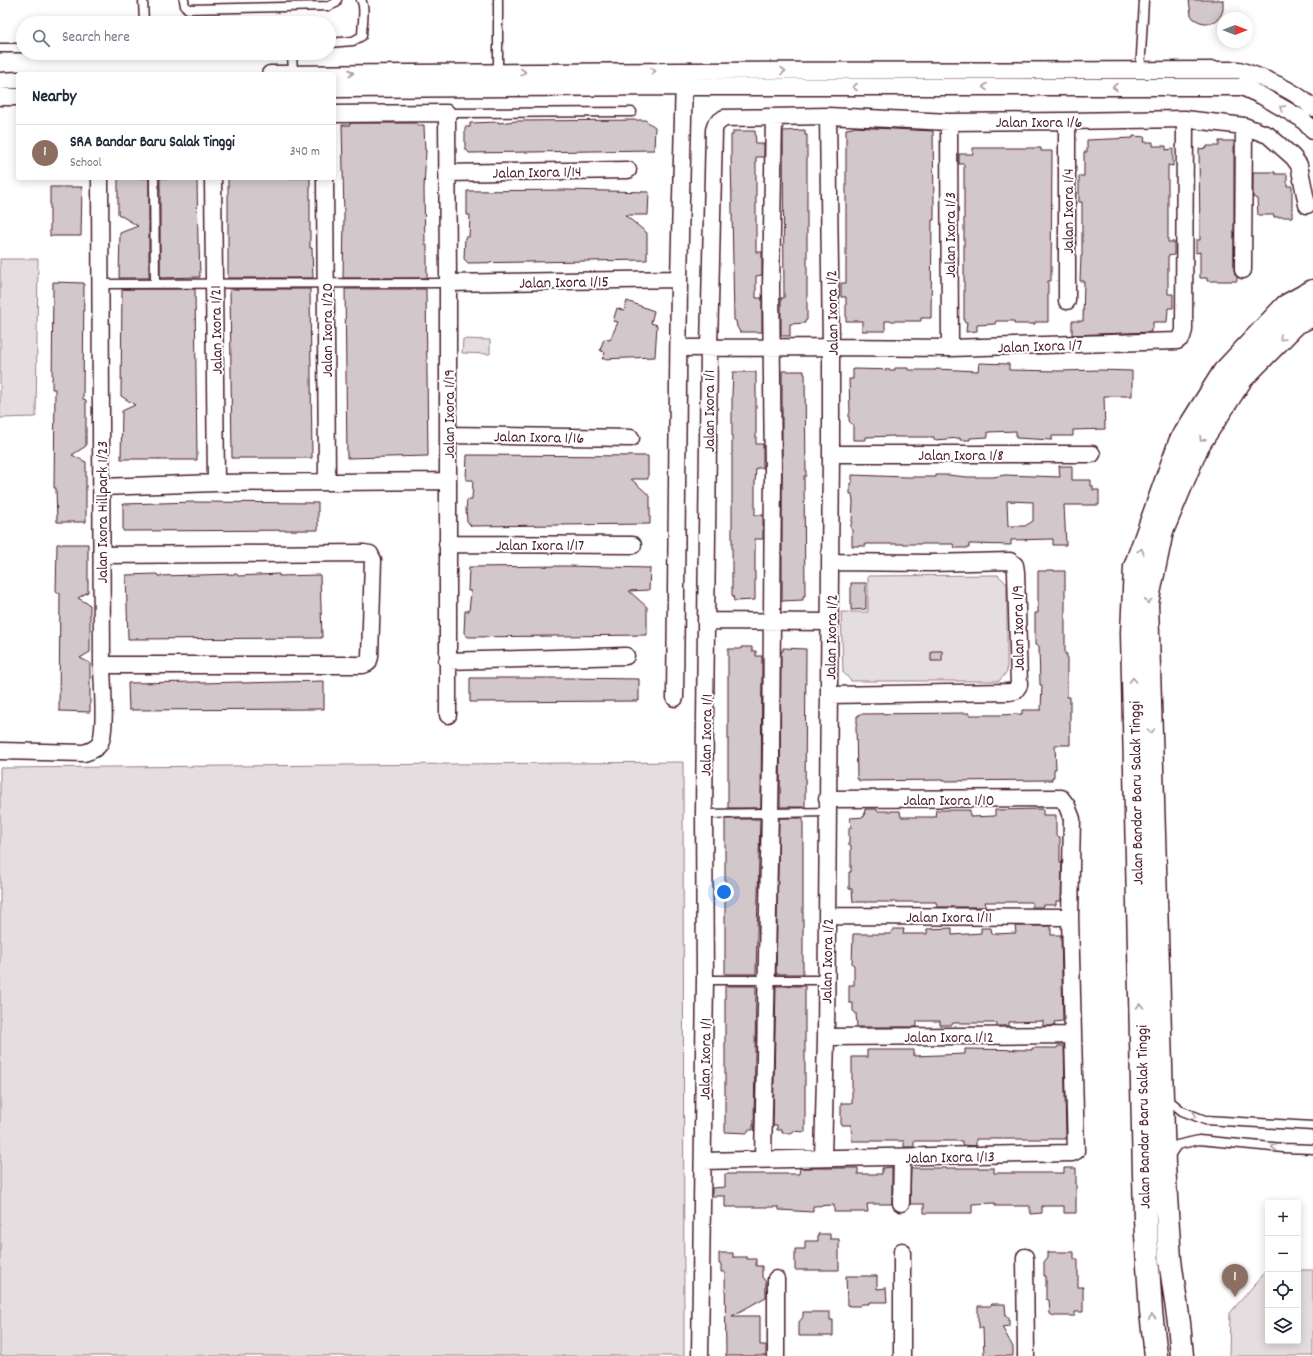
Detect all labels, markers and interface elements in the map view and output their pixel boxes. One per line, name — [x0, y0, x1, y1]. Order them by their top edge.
north arrow — [1217, 12, 1253, 48]
search box — [16, 16, 336, 60]
icon: search — [30, 27, 52, 49]
text: Search here — [62, 27, 130, 49]
one-way arrow — [650, 67, 656, 75]
one-way arrow — [780, 67, 786, 75]
one-way arrow — [520, 68, 526, 76]
one-way arrow — [348, 69, 354, 77]
one-way arrow — [852, 83, 858, 91]
one-way arrow — [982, 83, 988, 91]
one-way arrow — [1112, 83, 1118, 91]
text: Nearby — [32, 86, 76, 110]
one-way arrow — [1279, 105, 1286, 112]
street label: Jalan Ixora 1/6 — [996, 112, 1083, 135]
text: SRA Bandar Baru Salak Tinggi — [70, 132, 235, 154]
text: 1 — [44, 143, 46, 162]
text: 340 m — [290, 143, 320, 162]
text: School — [70, 154, 102, 173]
street label: Jalan Ixora 1/14 — [492, 161, 582, 186]
street label: Jalan Ixora 1/4 — [1058, 168, 1081, 254]
street label: Jalan Ixora 1/3 — [940, 192, 963, 278]
street label: Jalan Ixora 1/2 — [821, 270, 846, 356]
street label: Jalan Ixora 1/15 — [519, 271, 609, 296]
street label: Jalan Ixora 1/20 — [317, 283, 340, 377]
street label: Jalan Ixora 1/21 — [205, 285, 230, 375]
one-way arrow — [1279, 333, 1287, 341]
street label: Jalan Ixora 1/7 — [997, 335, 1083, 360]
street label: Jalan Ixora 1/19 — [439, 369, 462, 459]
street label: Jalan Ixora 1/1 — [699, 370, 722, 452]
street label: Jalan Ixora 1/16 — [494, 426, 584, 451]
one-way arrow — [1199, 435, 1207, 442]
street label: Jalan Ixora Hillpark 1/23 — [92, 441, 115, 583]
street label: Jalan Ixora 1/8 — [918, 445, 1004, 468]
street label: Jalan Ixora 1/17 — [496, 535, 584, 558]
one-way arrow — [1136, 547, 1144, 554]
street label: Jalan Ixora 1/9 — [1007, 585, 1032, 671]
street label: Jalan Ixora 1/2 — [820, 594, 845, 680]
one-way arrow — [1144, 598, 1153, 604]
one-way arrow — [1129, 677, 1137, 683]
street label: Jalan Ixora 1/1 — [695, 694, 720, 776]
street label: Jalan Bandar Baru Salak Tinggi — [1124, 701, 1151, 885]
one-way arrow — [1147, 728, 1155, 734]
street label: Jalan Ixora 1/10 — [903, 790, 995, 813]
your location — [714, 882, 734, 902]
street label: Jalan Ixora 1/11 — [906, 907, 992, 930]
street label: Jalan Ixora 1/2 — [816, 918, 841, 1004]
one-way arrow — [1136, 1003, 1144, 1009]
street label: Jalan Ixora 1/1 — [694, 1018, 719, 1100]
street label: Jalan Bandar Baru Salak Tinggi — [1131, 1025, 1158, 1209]
street label: Jalan Ixora 1/12 — [904, 1027, 994, 1050]
one-way arrow — [1190, 1111, 1197, 1119]
one-way arrow — [1271, 1143, 1277, 1152]
street label: Jalan Ixora 1/13 — [905, 1146, 995, 1171]
map controls — [1265, 1200, 1301, 1344]
button: + — [1265, 1200, 1301, 1236]
button: − — [1265, 1236, 1301, 1272]
pin: 1 — [1222, 1264, 1248, 1297]
button: locate — [1265, 1272, 1301, 1308]
button: layers — [1265, 1308, 1301, 1344]
one-way arrow — [1147, 1314, 1156, 1320]

